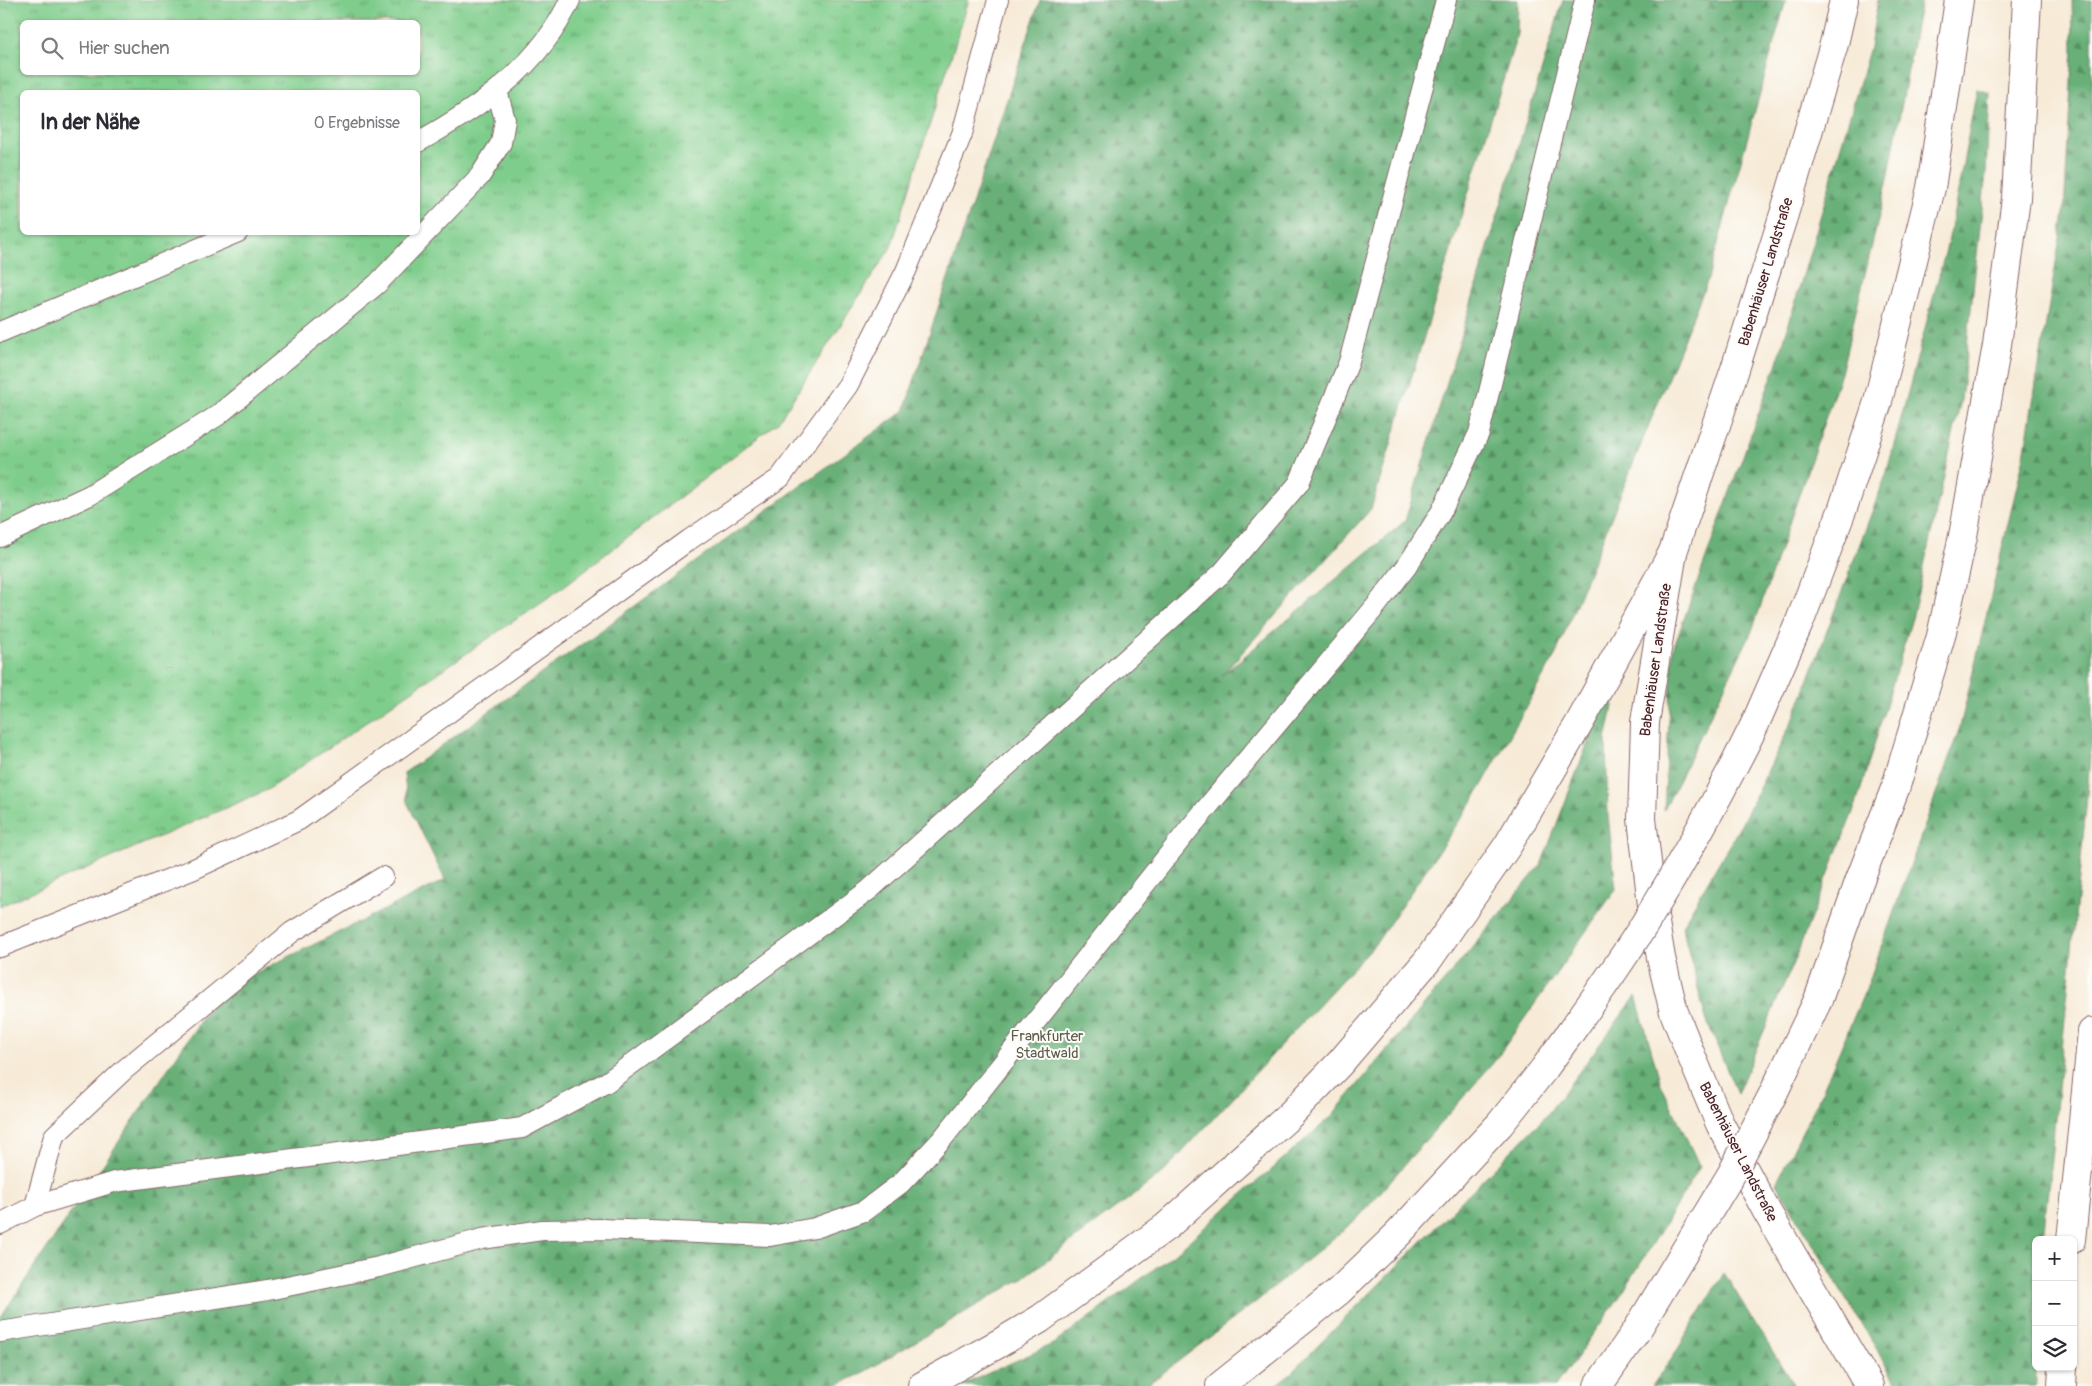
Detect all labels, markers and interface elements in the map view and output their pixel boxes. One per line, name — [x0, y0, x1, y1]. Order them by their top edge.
search box — [20, 20, 420, 75]
icon: search — [38, 34, 66, 62]
text: Hier suchen — [78, 36, 170, 60]
text: In der Nähe — [40, 109, 140, 136]
text: 0 Ergebnisse — [314, 113, 400, 133]
street label: Babenhäuser Landstraße — [1734, 195, 1798, 349]
street label: Babenhäuser Landstraße — [1636, 582, 1676, 738]
park label: Frankfurter Stadtwald — [1011, 1027, 1084, 1063]
street label: Babenhäuser Landstraße — [1695, 1079, 1782, 1226]
map controls — [2032, 1236, 2077, 1371]
button: + — [2032, 1236, 2077, 1281]
button: − — [2032, 1281, 2077, 1326]
button: layers — [2032, 1326, 2077, 1371]

